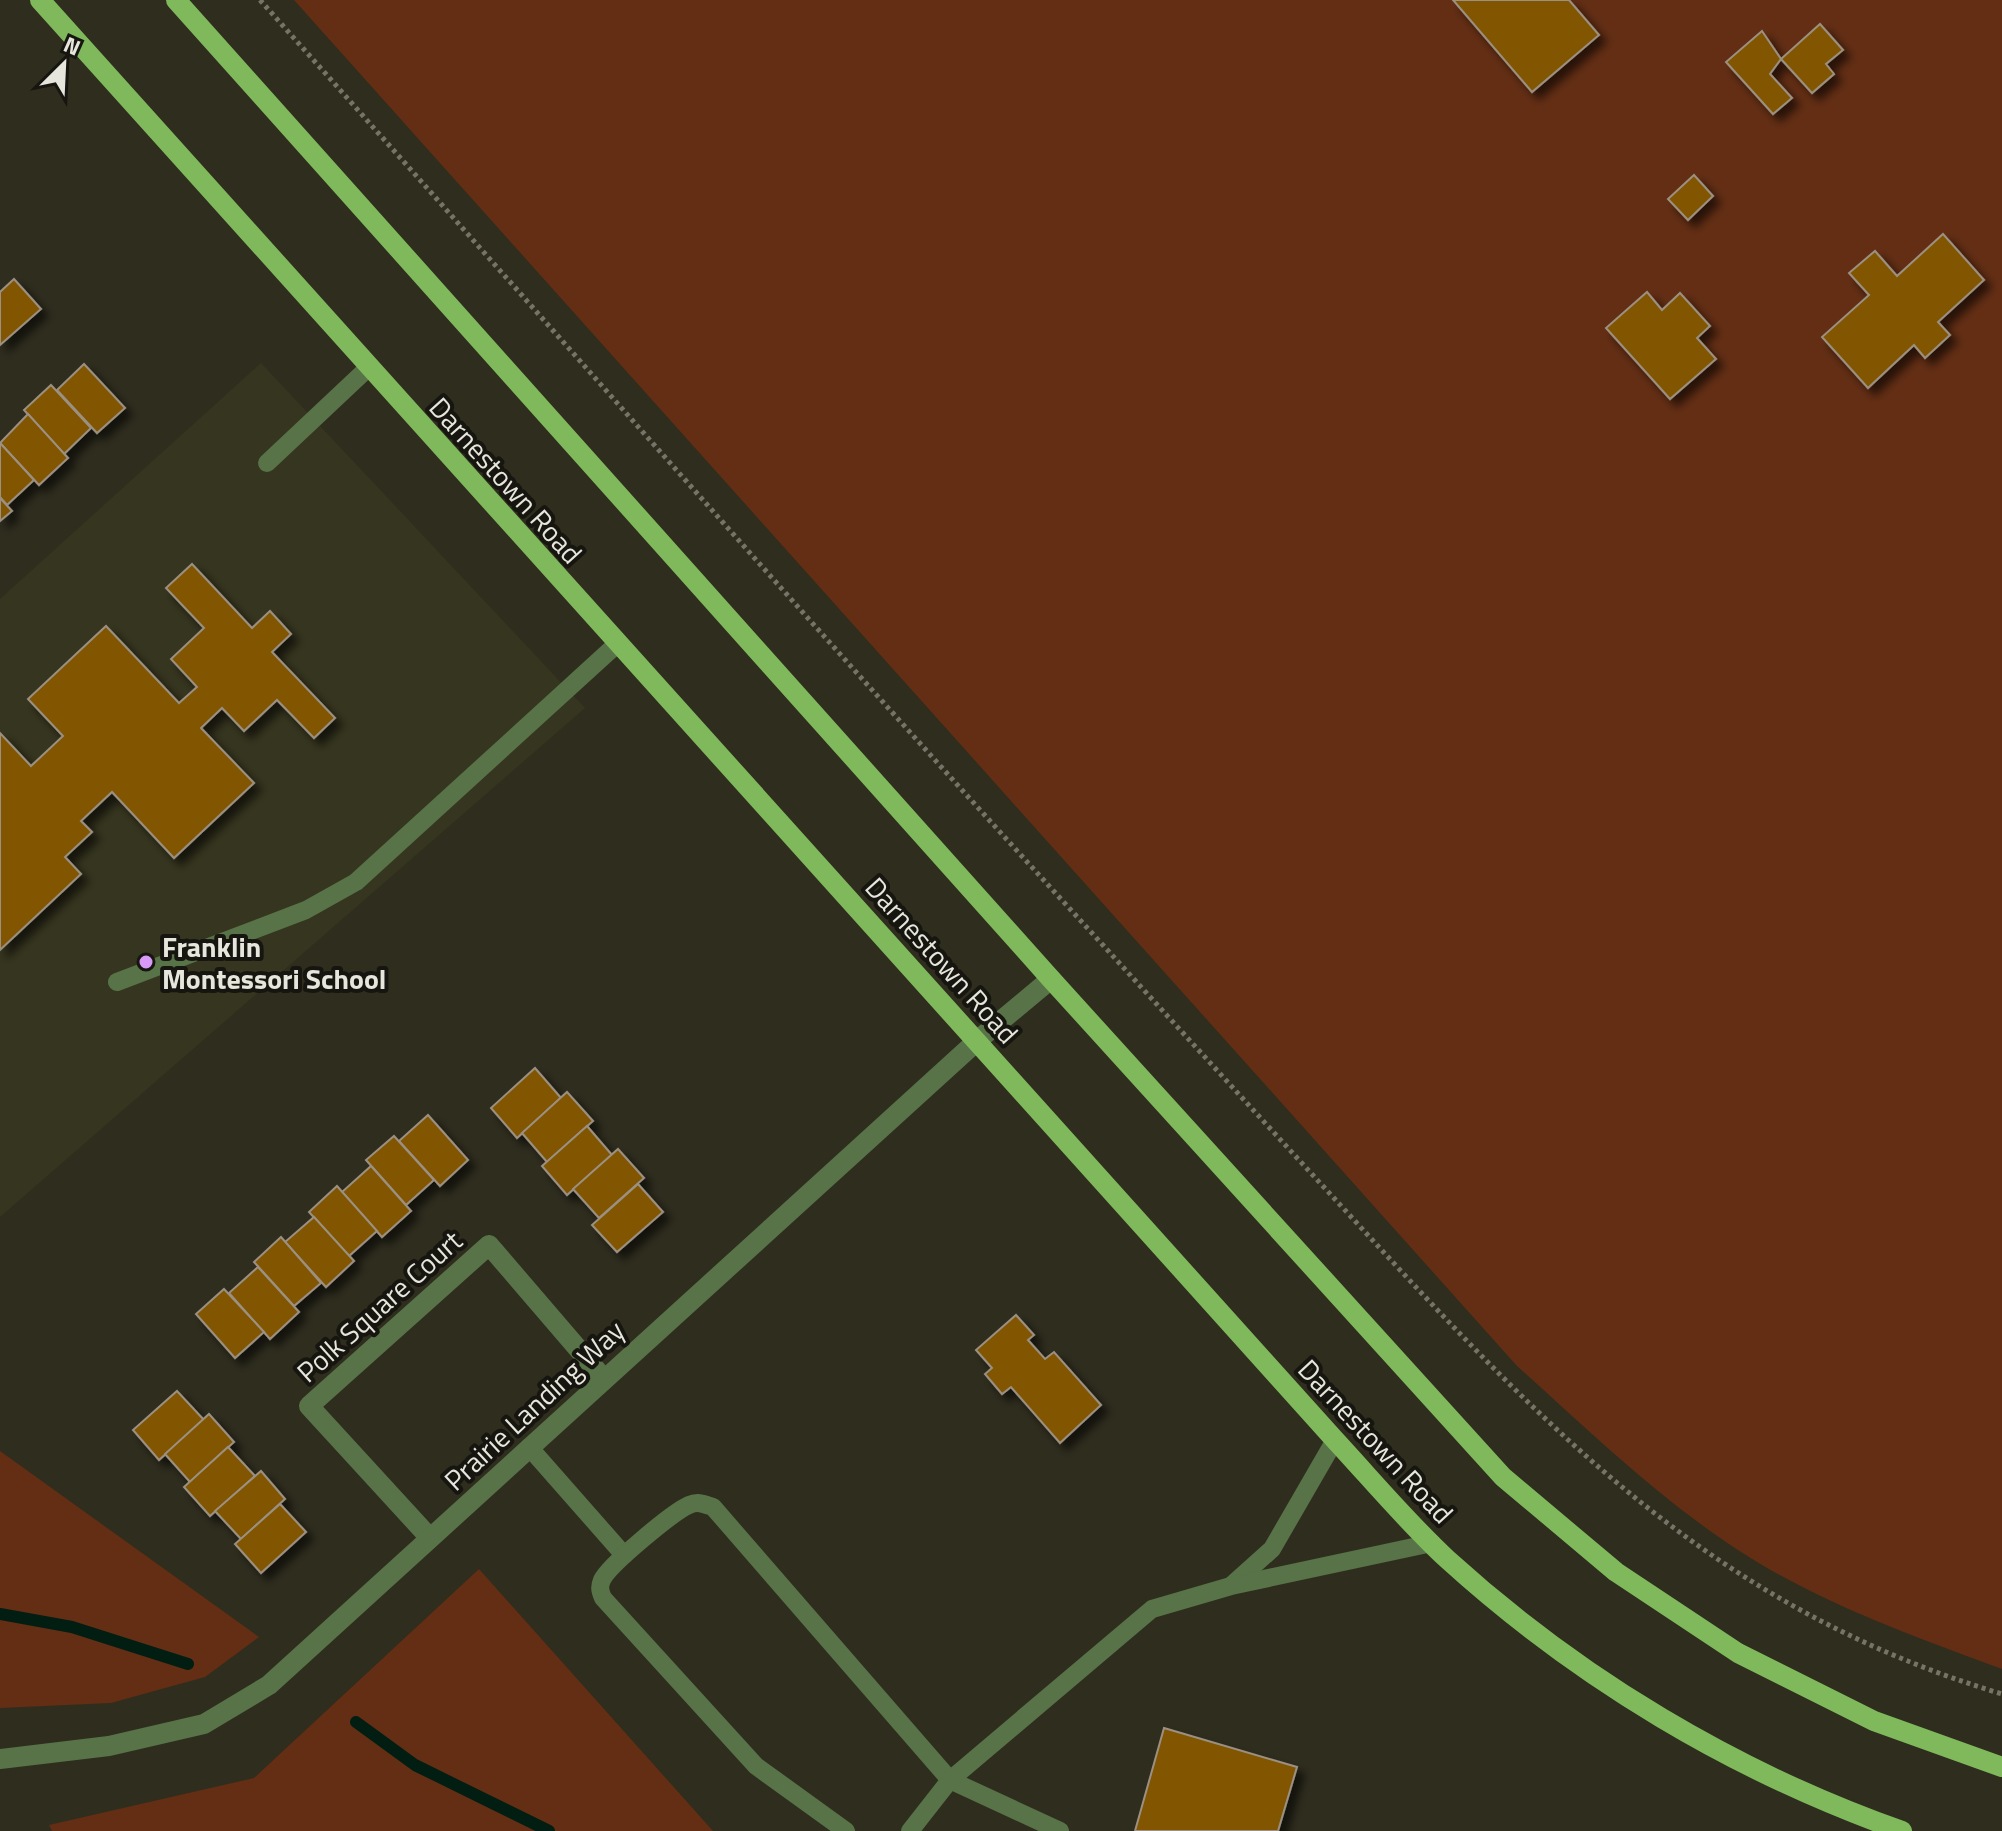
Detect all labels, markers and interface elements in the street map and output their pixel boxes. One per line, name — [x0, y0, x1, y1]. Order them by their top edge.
north arrow — [24, 24, 104, 104]
text: N — [58, 27, 86, 64]
street label: Darnestown Road — [419, 387, 593, 573]
street label: Darnestown Road — [855, 867, 1029, 1053]
place label: Franklin Montessori School — [162, 925, 386, 1000]
marker: Franklin Montessori School — [137, 953, 155, 971]
street label: Polk Square Court — [287, 1220, 472, 1392]
street label: Prairie Landing Way — [434, 1310, 634, 1500]
street label: Darnestown Road — [1288, 1349, 1464, 1533]

